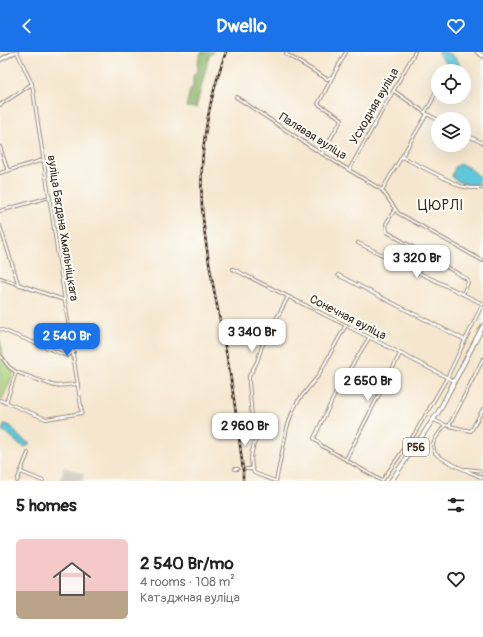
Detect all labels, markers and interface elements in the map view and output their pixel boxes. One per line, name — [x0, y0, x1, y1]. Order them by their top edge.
icon: back — [16, 15, 38, 37]
text: Dwello — [216, 15, 267, 38]
icon: heart — [445, 15, 467, 37]
map controls — [431, 64, 471, 152]
button: locate — [431, 64, 471, 104]
street label: Усходняя вуліца — [347, 65, 402, 147]
street label: Палявая вуліца — [276, 110, 350, 163]
button: layers — [431, 112, 471, 152]
street label: вуліца Багдана Хмяльніцкага — [44, 154, 82, 302]
district label: ЦЮРЛІ — [418, 197, 464, 214]
pin: 3 320 Br — [376, 245, 458, 279]
text: 3 320 Br — [393, 250, 441, 266]
street label: Сонечная вуліца — [307, 292, 389, 343]
pin: 3 340 Br — [211, 319, 293, 353]
pin: 2 540 Br — [26, 323, 108, 357]
text: 3 340 Br — [228, 324, 276, 340]
text: 2 540 Br — [43, 328, 91, 344]
pin: 2 650 Br — [327, 368, 409, 402]
text: 2 650 Br — [344, 373, 392, 389]
pin: 2 960 Br — [204, 413, 286, 447]
text: 2 960 Br — [221, 418, 269, 434]
road number: Р56 — [403, 438, 429, 456]
icon: filters — [445, 494, 467, 516]
text: 5 homes — [16, 495, 77, 516]
text: 2 540 Br/mo — [140, 553, 234, 574]
icon: home — [48, 555, 96, 603]
icon: heart — [445, 568, 467, 590]
text: 4 rooms · 108 m² — [140, 574, 235, 590]
text: Катэджная вуліца — [140, 590, 240, 606]

